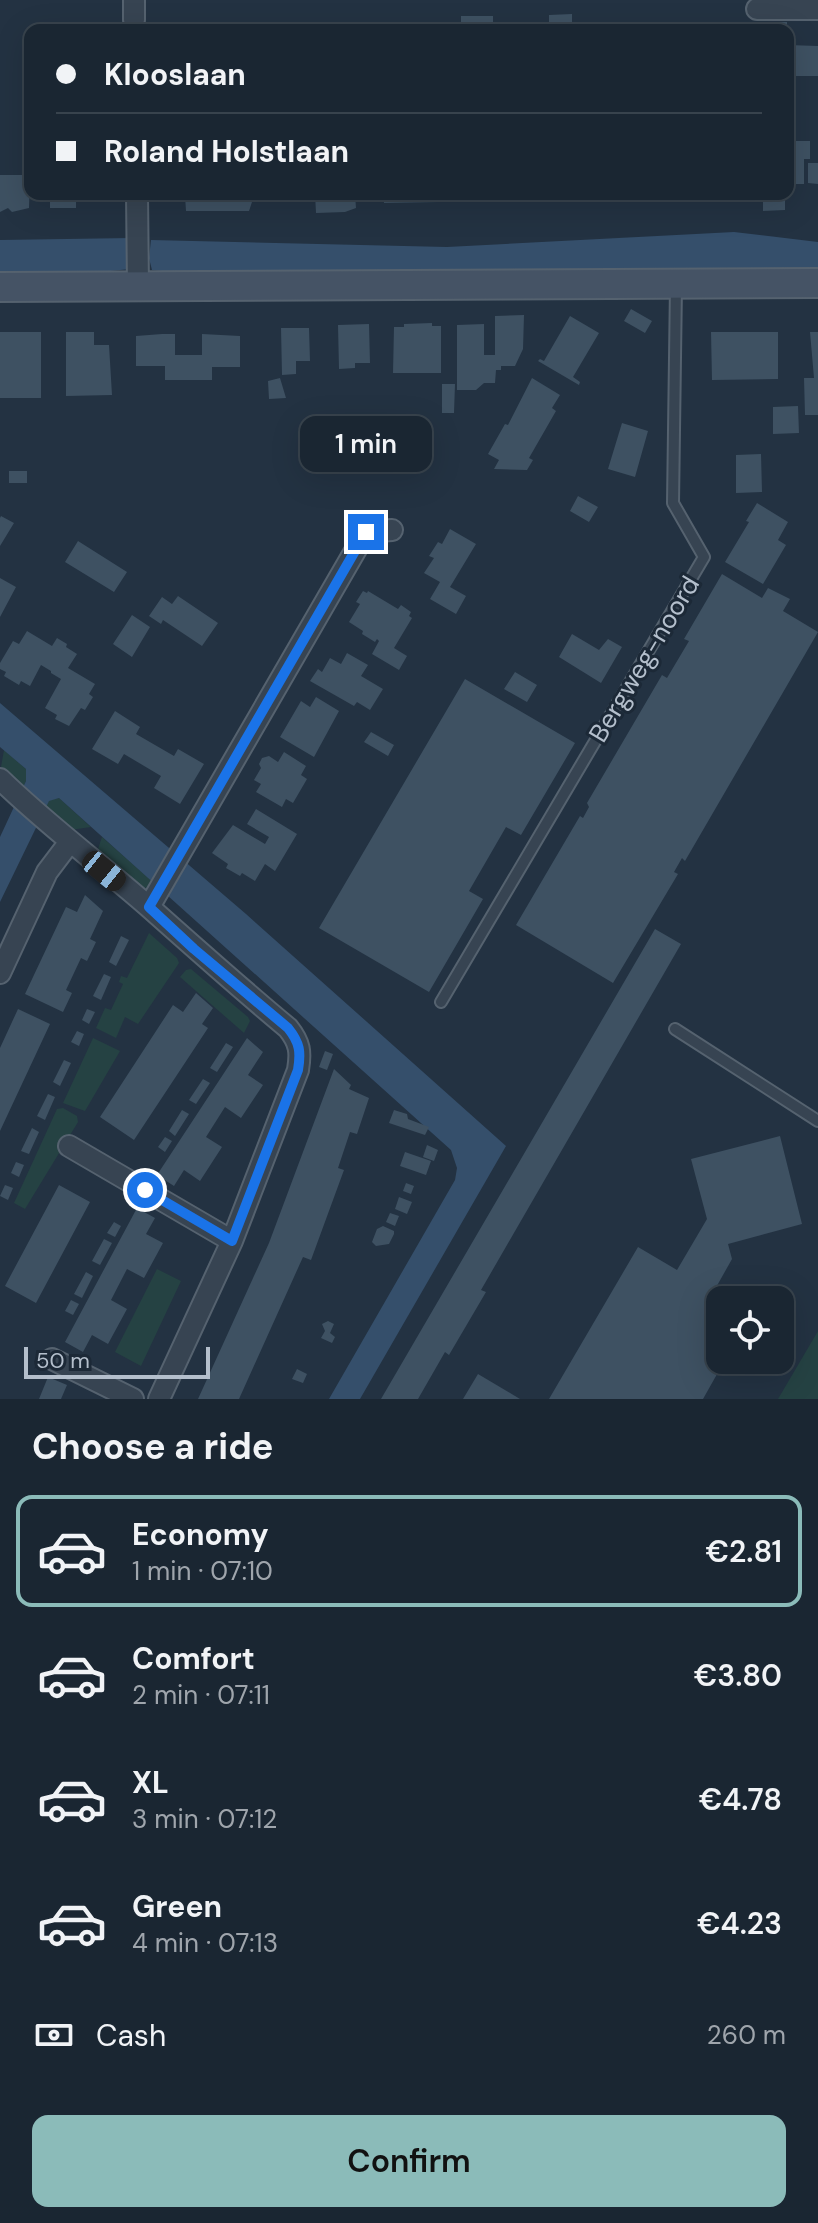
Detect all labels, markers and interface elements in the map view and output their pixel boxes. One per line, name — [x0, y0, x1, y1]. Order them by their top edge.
text: Klooslaan — [104, 55, 246, 94]
text: Roland Holstlaan — [104, 132, 349, 171]
callout: 1 min — [300, 416, 432, 472]
text: 1 min — [335, 427, 397, 461]
route end — [348, 514, 384, 550]
street label: Bergweg-noord — [581, 570, 707, 748]
car — [78, 847, 130, 895]
route start — [127, 1172, 163, 1208]
map controls — [706, 1286, 794, 1374]
button: locate — [706, 1286, 794, 1374]
scale bar — [24, 1343, 210, 1379]
text: 50 m — [36, 1346, 90, 1375]
text: Choose a ride — [32, 1423, 273, 1470]
icon: car — [36, 1515, 108, 1587]
text: Economy — [132, 1515, 269, 1554]
text: €2.81 — [706, 1532, 782, 1571]
text: 1 min · 07:10 — [132, 1554, 273, 1588]
icon: car — [36, 1639, 108, 1711]
text: Comfort — [132, 1639, 255, 1678]
text: €3.80 — [694, 1656, 782, 1695]
text: 2 min · 07:11 — [132, 1678, 270, 1712]
icon: car — [36, 1763, 108, 1835]
text: XL — [132, 1763, 169, 1802]
text: €4.78 — [699, 1780, 782, 1819]
text: 3 min · 07:12 — [132, 1802, 277, 1836]
icon: car — [36, 1887, 108, 1959]
text: Green — [132, 1887, 222, 1926]
text: €4.23 — [697, 1904, 782, 1943]
text: 4 min · 07:13 — [132, 1926, 278, 1960]
icon: cash — [32, 2013, 76, 2057]
text: Cash — [96, 2016, 166, 2055]
text: 260 m — [707, 2018, 786, 2052]
button: Confirm — [32, 2115, 786, 2207]

